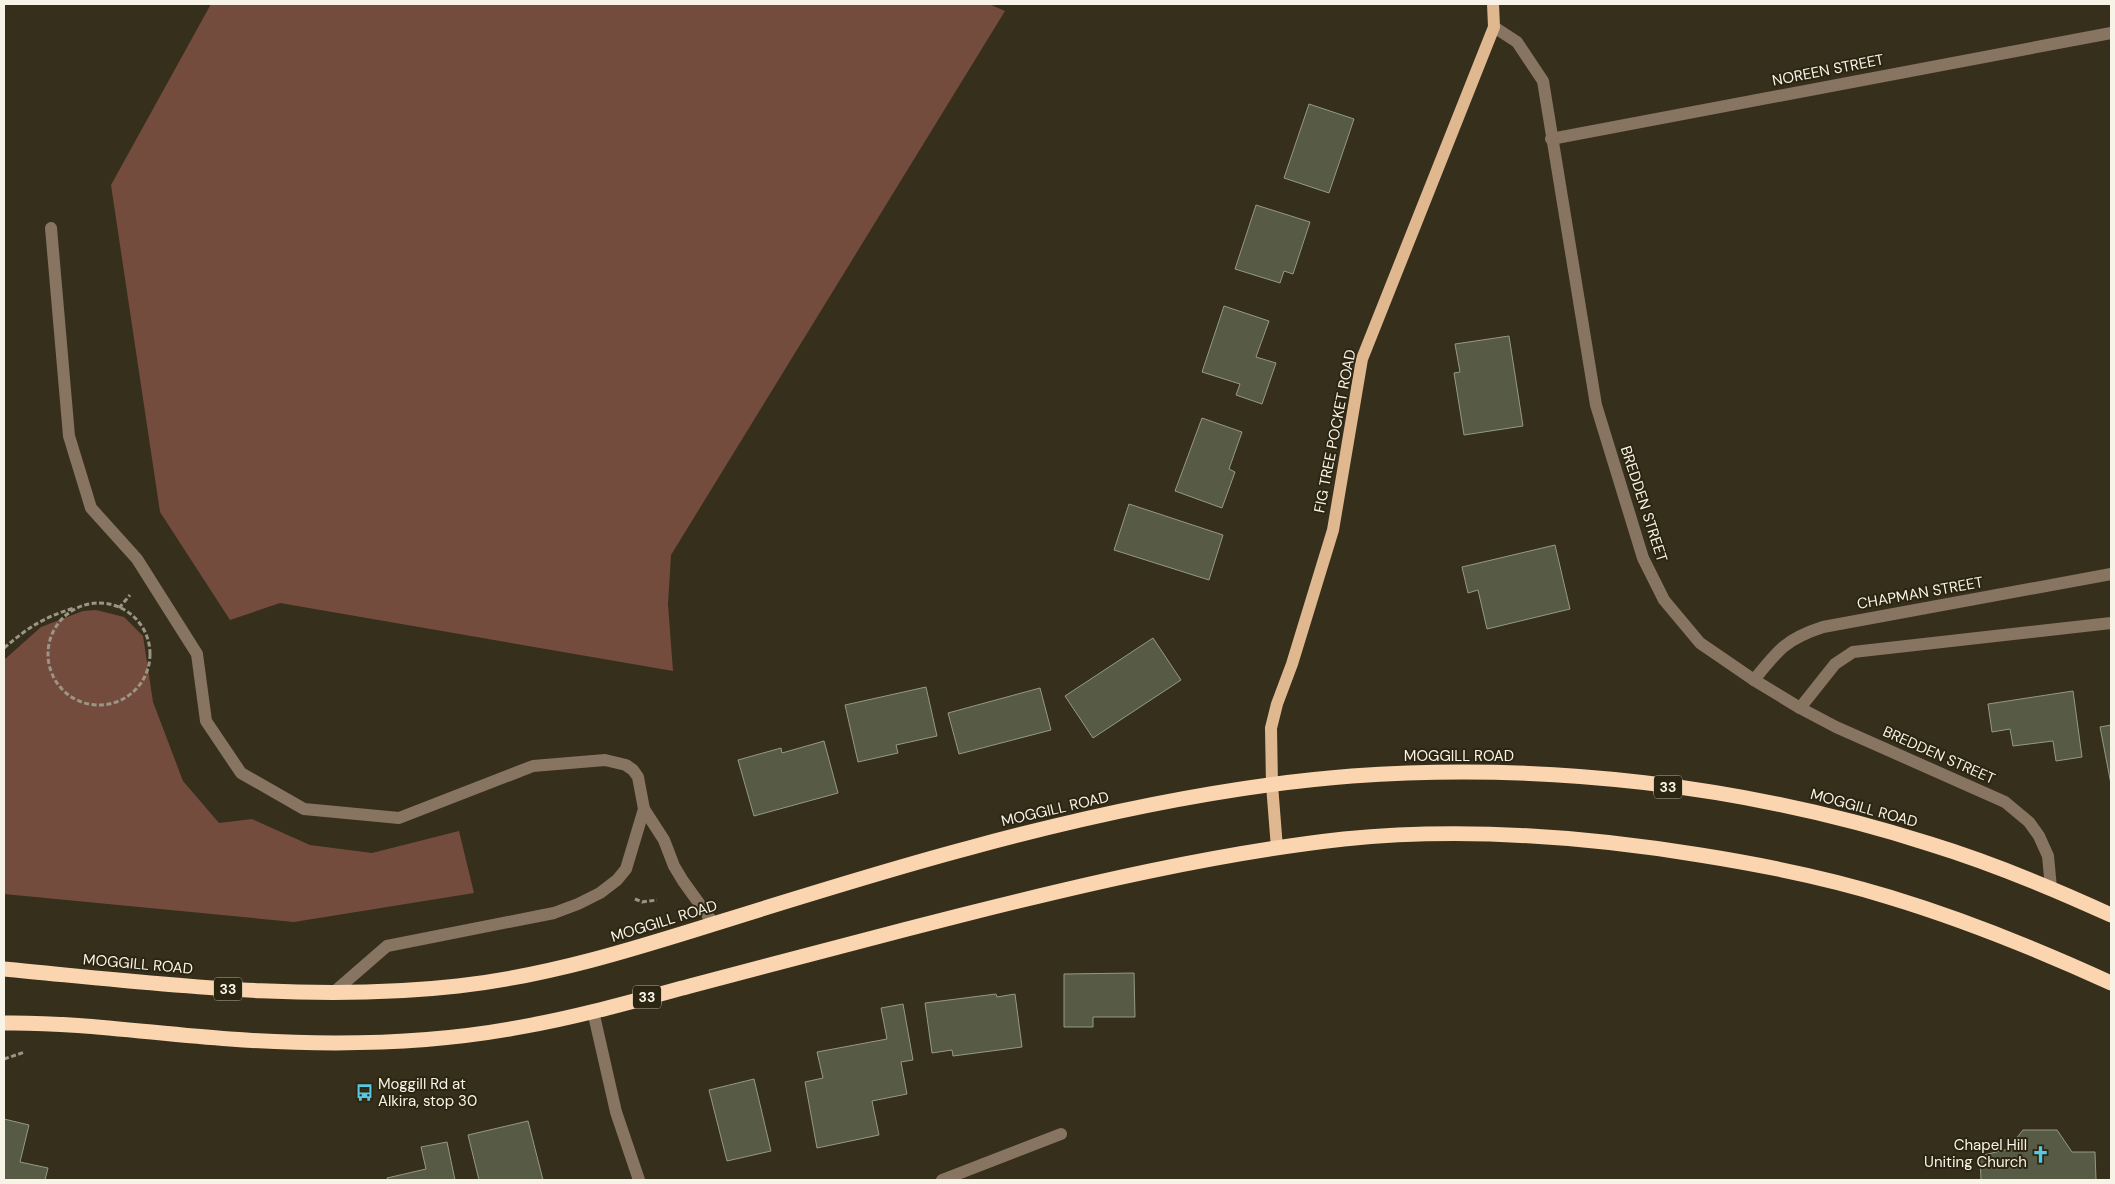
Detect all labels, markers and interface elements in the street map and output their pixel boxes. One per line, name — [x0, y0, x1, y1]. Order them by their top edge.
street label: NOREEN STREET — [1770, 49, 1886, 91]
street label: FIG TREE POCKET ROAD — [1309, 348, 1361, 514]
street label: BREDDEN STREET — [1616, 443, 1672, 565]
street label: CHAPMAN STREET — [1855, 572, 1985, 614]
street label: BREDDEN STREET — [1880, 721, 1998, 789]
street label: MOGGILL ROAD — [1404, 746, 1514, 766]
road number: 33 — [1654, 776, 1682, 799]
street label: MOGGILL ROAD — [1808, 784, 1920, 832]
street label: MOGGILL ROAD — [999, 787, 1111, 831]
street label: MOGGILL ROAD — [608, 895, 720, 947]
street label: MOGGILL ROAD — [82, 949, 194, 979]
road number: 33 — [214, 978, 242, 1001]
road number: 33 — [633, 986, 661, 1009]
place label: Moggill Rd at Alkira, stop 30 — [378, 1074, 477, 1111]
bus stop icon: Moggill Rd at Alkira, stop 30 — [354, 1083, 374, 1103]
place label: Chapel Hill Uniting Church — [1924, 1135, 2027, 1172]
church icon: Chapel Hill Uniting Church — [2031, 1144, 2051, 1164]

